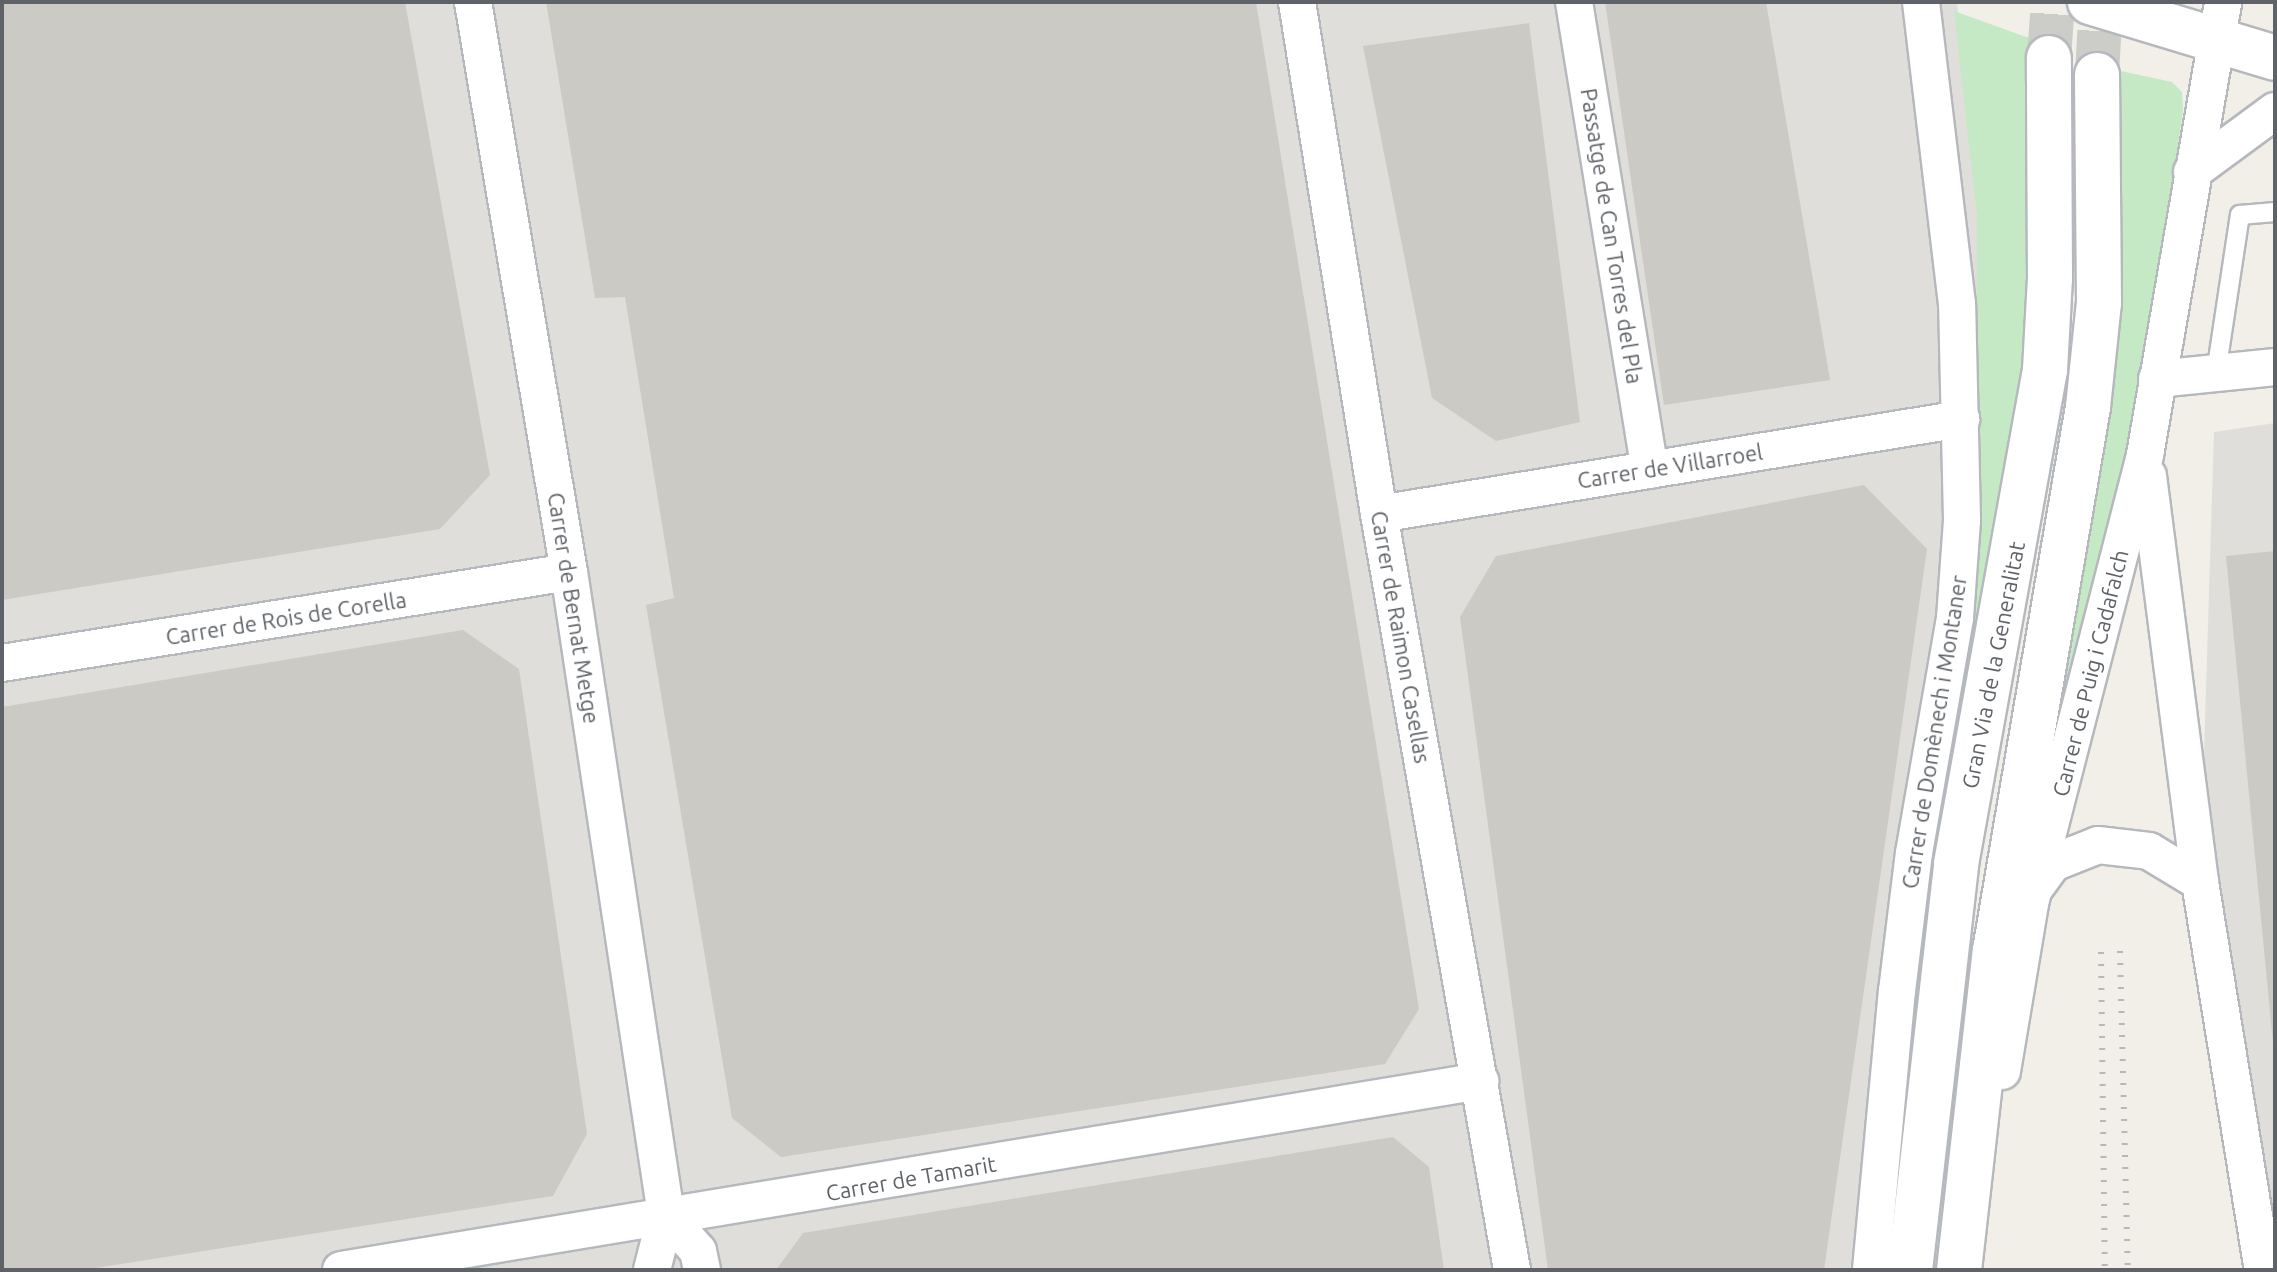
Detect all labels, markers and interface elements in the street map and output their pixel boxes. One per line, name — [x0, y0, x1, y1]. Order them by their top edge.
street label: Passatge de Can Torres del Pla — [1576, 86, 1648, 386]
street label: Carrer de Villarroel — [1575, 438, 1765, 494]
street label: Carrer de Bernat Metge — [543, 491, 605, 725]
street label: Carrer de Raimon Casellas — [1366, 509, 1436, 765]
street label: Gran Via de la Generalitat — [1956, 539, 2030, 791]
street label: Carrer de Puig i Cadafalch — [2047, 547, 2133, 799]
street label: Carrer de Domènech i Montaner — [1896, 573, 1972, 891]
street label: Carrer de Rois de Corella — [164, 586, 408, 650]
street label: Carrer de Tamarit — [824, 1150, 998, 1206]

